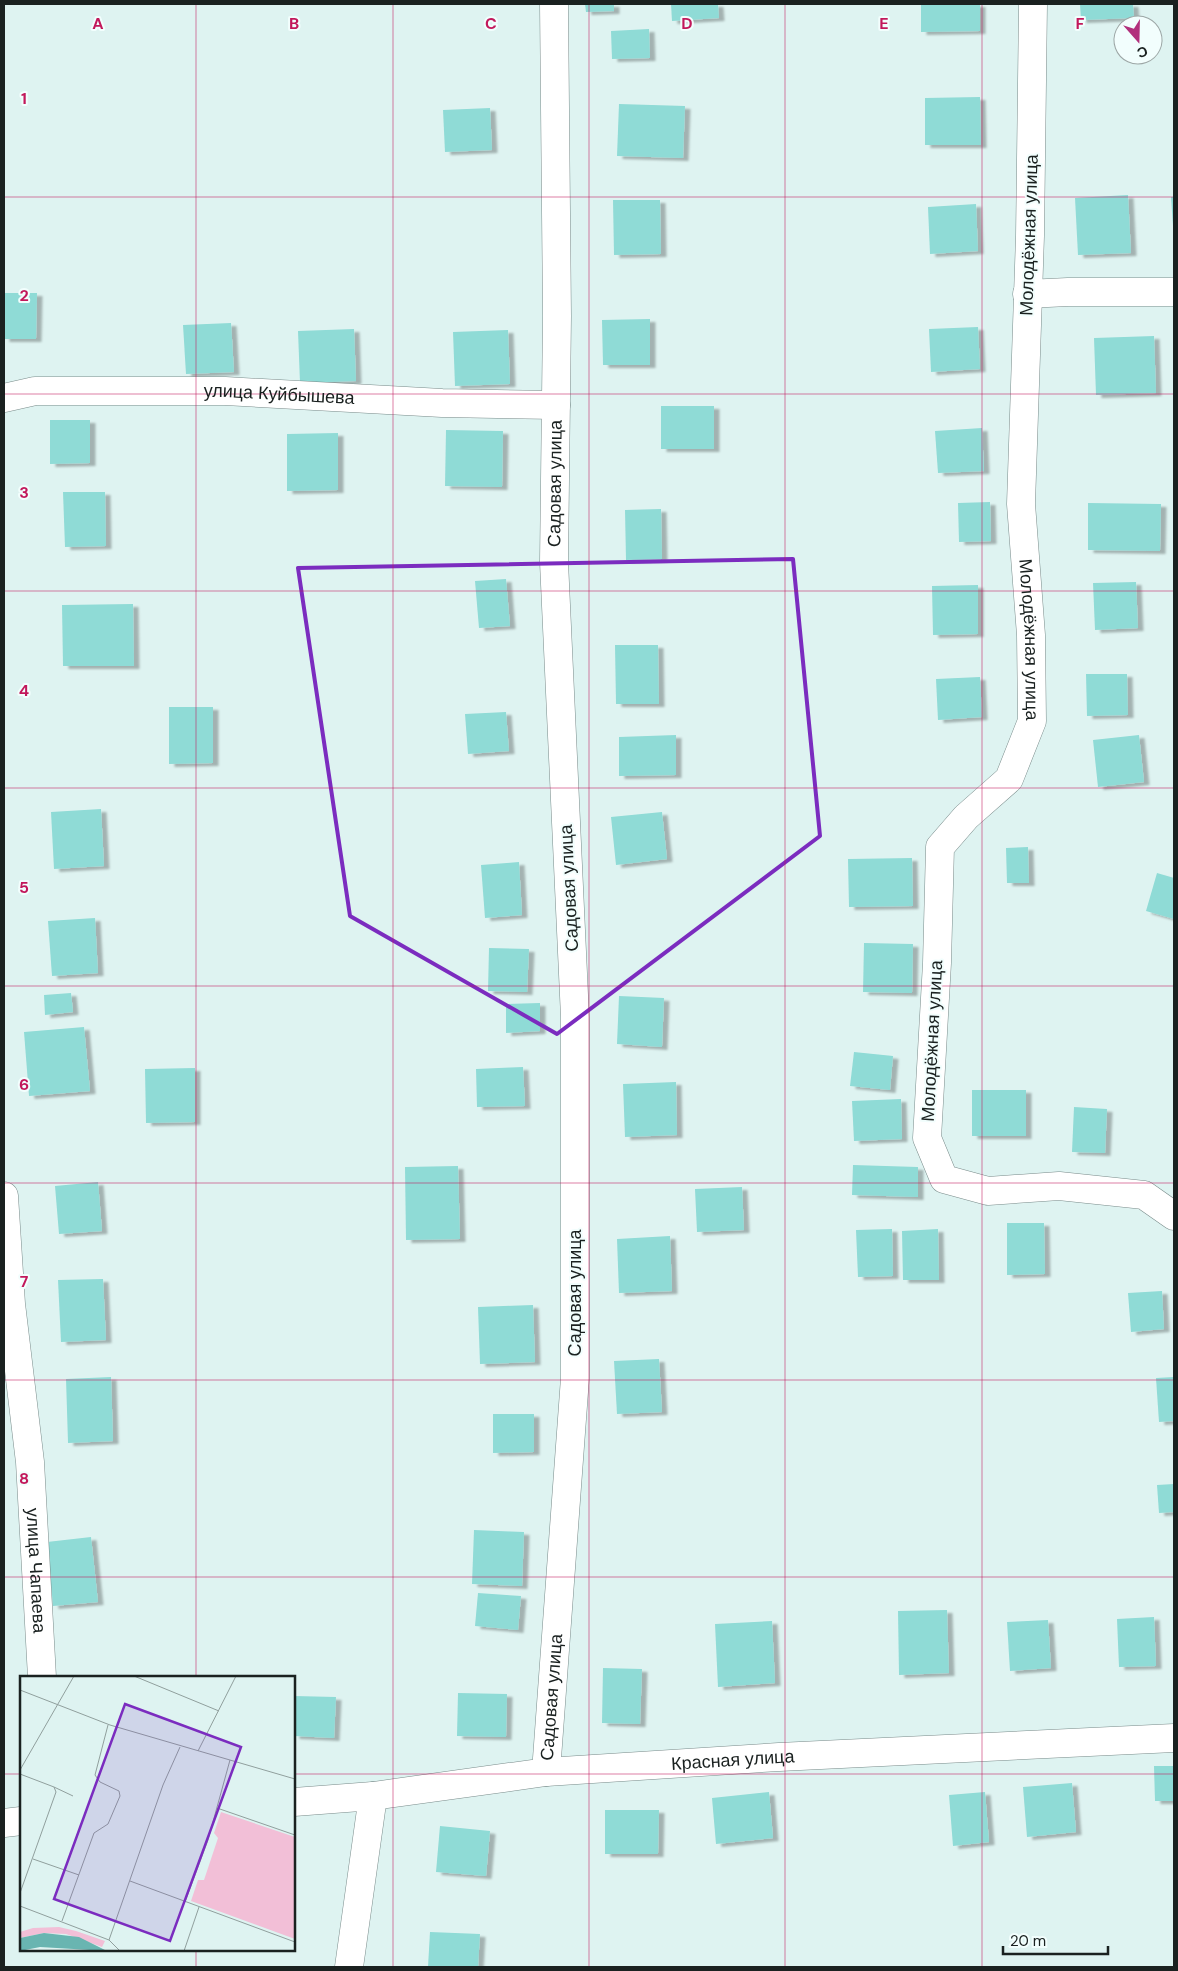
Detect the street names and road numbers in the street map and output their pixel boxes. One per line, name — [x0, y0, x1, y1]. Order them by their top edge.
street label: Молодёжная улица — [1014, 153, 1044, 316]
street label: улица Куйбышева — [204, 379, 356, 410]
street label: Садовая улица — [542, 419, 568, 547]
street label: Молодёжная улица — [1013, 558, 1044, 721]
street label: Садовая улица — [554, 823, 584, 952]
street label: Молодёжная улица — [916, 959, 948, 1122]
street label: Садовая улица — [563, 1228, 587, 1357]
street label: улица Чапаева — [21, 1507, 52, 1635]
street label: Садовая улица — [535, 1632, 568, 1762]
street label: Красная улица — [670, 1744, 796, 1776]

